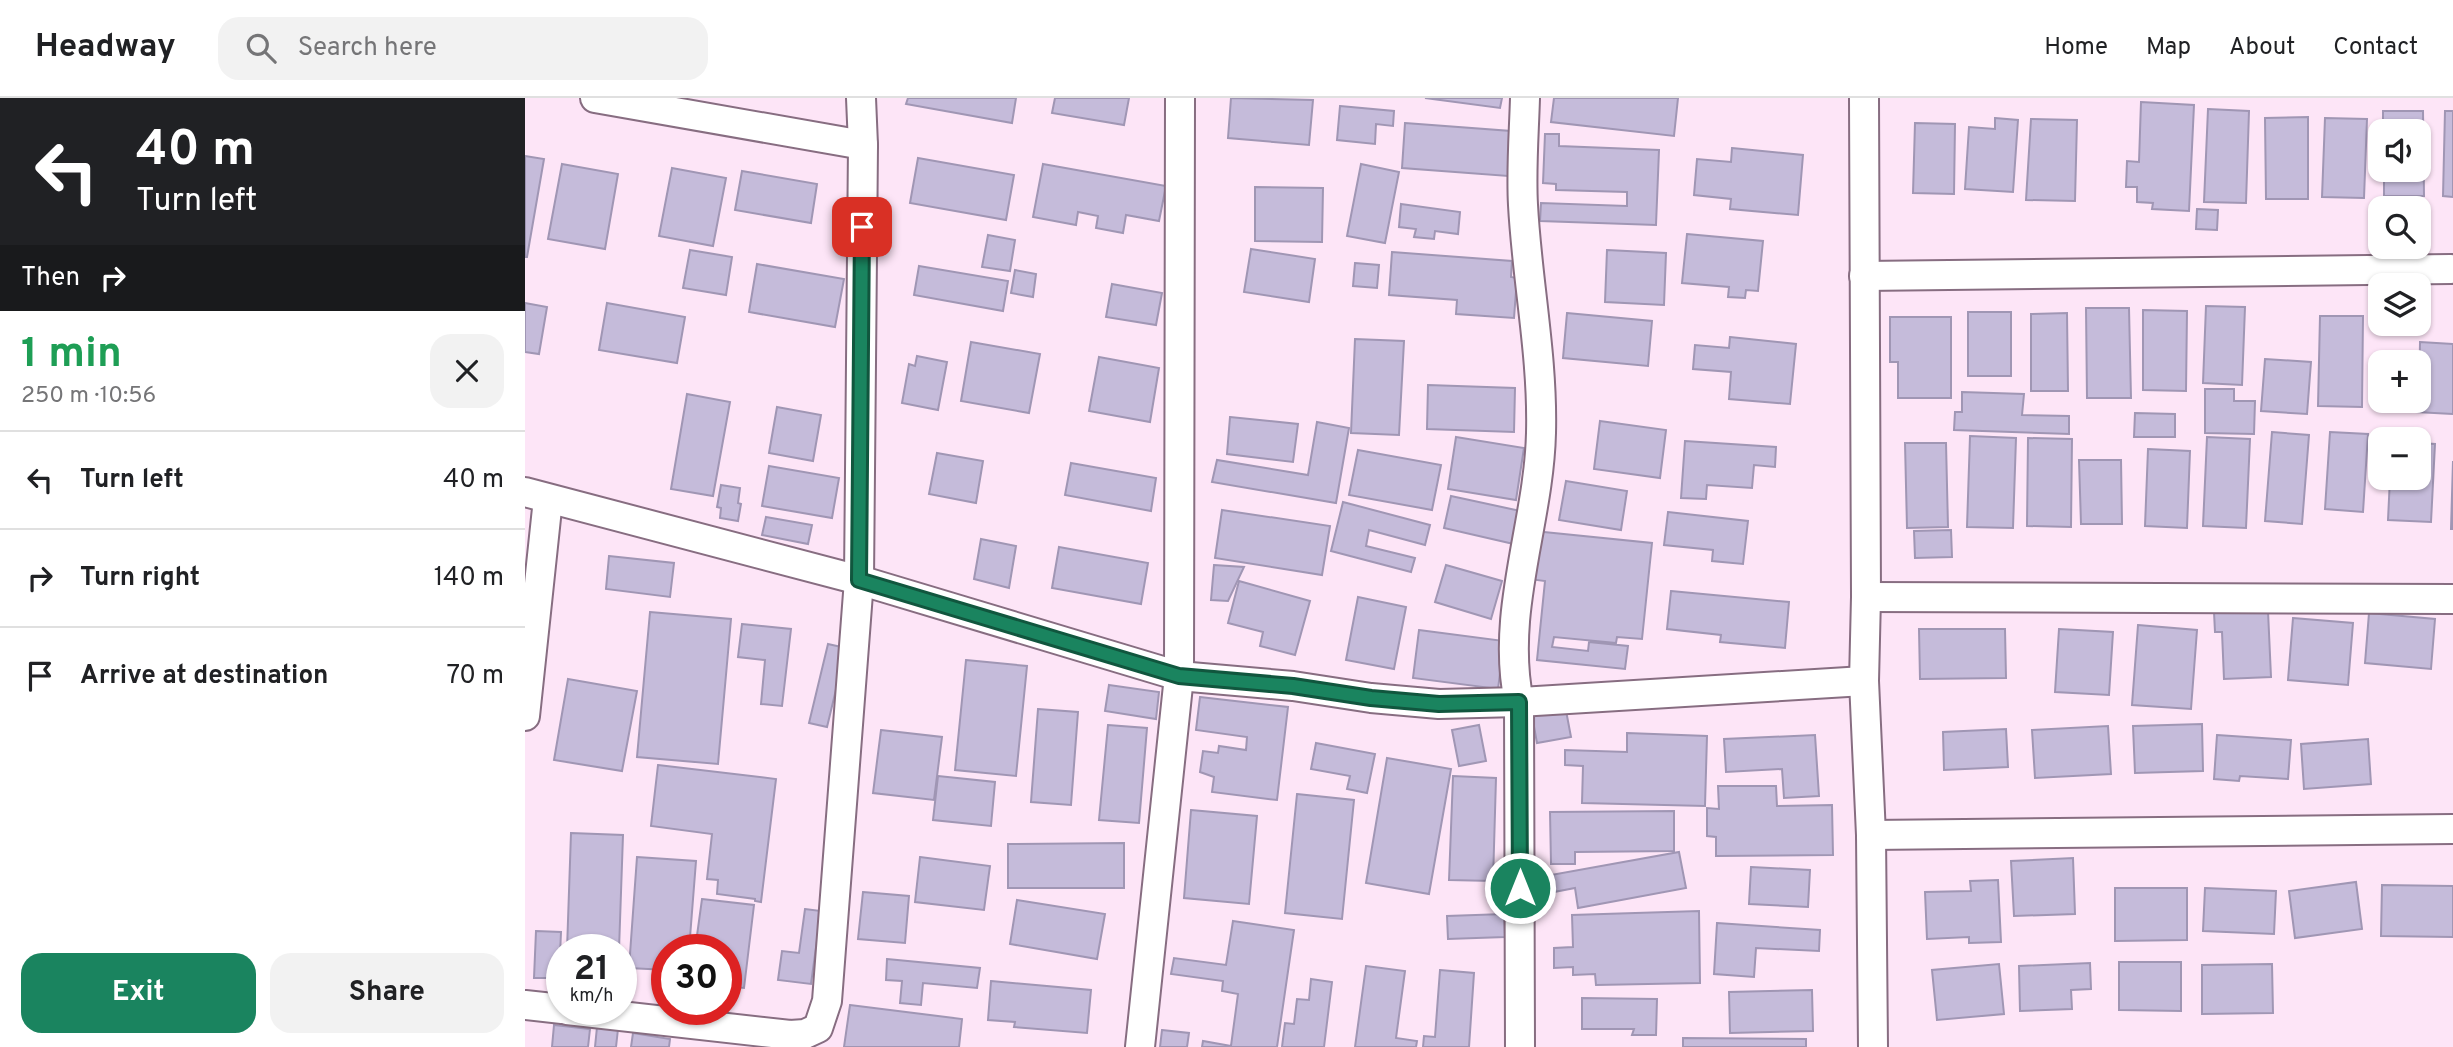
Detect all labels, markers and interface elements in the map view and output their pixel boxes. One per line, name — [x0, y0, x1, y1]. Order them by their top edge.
search box — [218, 17, 708, 80]
text: Headway — [35, 27, 176, 69]
icon: search — [242, 29, 280, 67]
text: Search here — [298, 32, 437, 65]
text: Home — [2044, 33, 2108, 63]
text: Map — [2146, 33, 2191, 63]
text: About — [2229, 33, 2295, 63]
text: Contact — [2333, 33, 2418, 63]
map controls — [2368, 119, 2431, 490]
button: sound — [2368, 119, 2431, 182]
text: 40 m — [136, 121, 255, 183]
icon: left — [21, 126, 112, 217]
text: Turn left — [136, 182, 257, 222]
button: search — [2368, 196, 2431, 259]
pin — [832, 197, 892, 257]
icon: arrive — [843, 208, 881, 246]
icon: right — [94, 259, 132, 297]
text: Then — [21, 262, 80, 295]
button: layers — [2368, 273, 2431, 336]
text: 1 min — [21, 329, 122, 382]
button: close — [430, 334, 504, 408]
button: + — [2368, 350, 2431, 413]
text: 250 m · 10:56 — [21, 382, 156, 411]
button: − — [2368, 427, 2431, 490]
icon: left — [21, 461, 59, 499]
text: Turn left — [80, 464, 184, 497]
text: 40 m — [443, 464, 504, 497]
icon: right — [21, 559, 59, 597]
text: Turn right — [80, 562, 200, 595]
text: 140 m — [434, 562, 504, 595]
icon: arrive — [21, 657, 59, 695]
text: Arrive at destination — [80, 660, 328, 693]
text: 70 m — [446, 660, 504, 693]
position arrow — [1483, 851, 1557, 925]
speed limit sign: 30 — [651, 934, 742, 1025]
text: 21 — [574, 948, 609, 992]
button: Exit — [21, 953, 256, 1033]
button: Share — [270, 953, 504, 1033]
text: km/h — [570, 985, 613, 1008]

